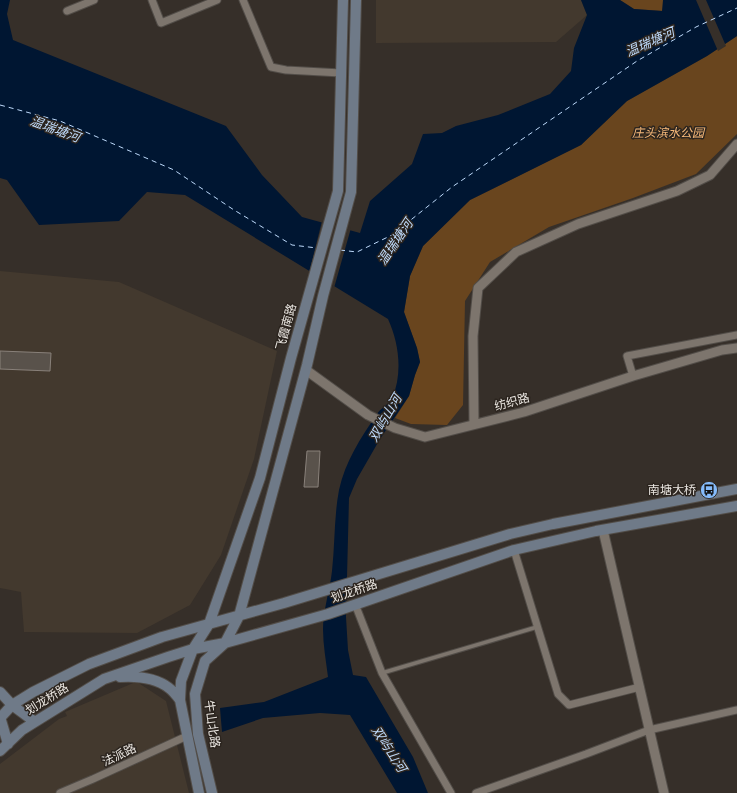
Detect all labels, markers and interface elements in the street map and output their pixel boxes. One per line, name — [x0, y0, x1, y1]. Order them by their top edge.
water label: 温瑞塘河 — [623, 23, 680, 59]
water label: 温瑞塘河 — [28, 113, 85, 146]
park label: 庄头滨水公园 — [632, 126, 706, 140]
water label: 温瑞塘河 — [374, 214, 417, 268]
street label: 飞霞南路 — [273, 302, 299, 352]
water label: 双屿山河 — [366, 389, 406, 444]
street label: 纺织路 — [493, 391, 531, 413]
bus stop icon: 南塘大桥 — [699, 480, 719, 500]
place label: 南塘大桥 — [648, 483, 696, 497]
street label: 划龙桥路 — [329, 577, 379, 605]
street label: 划龙桥路 — [23, 680, 71, 718]
street label: 牛山北路 — [202, 699, 222, 749]
water label: 双屿山河 — [369, 723, 411, 777]
street label: 法派路 — [100, 741, 138, 769]

